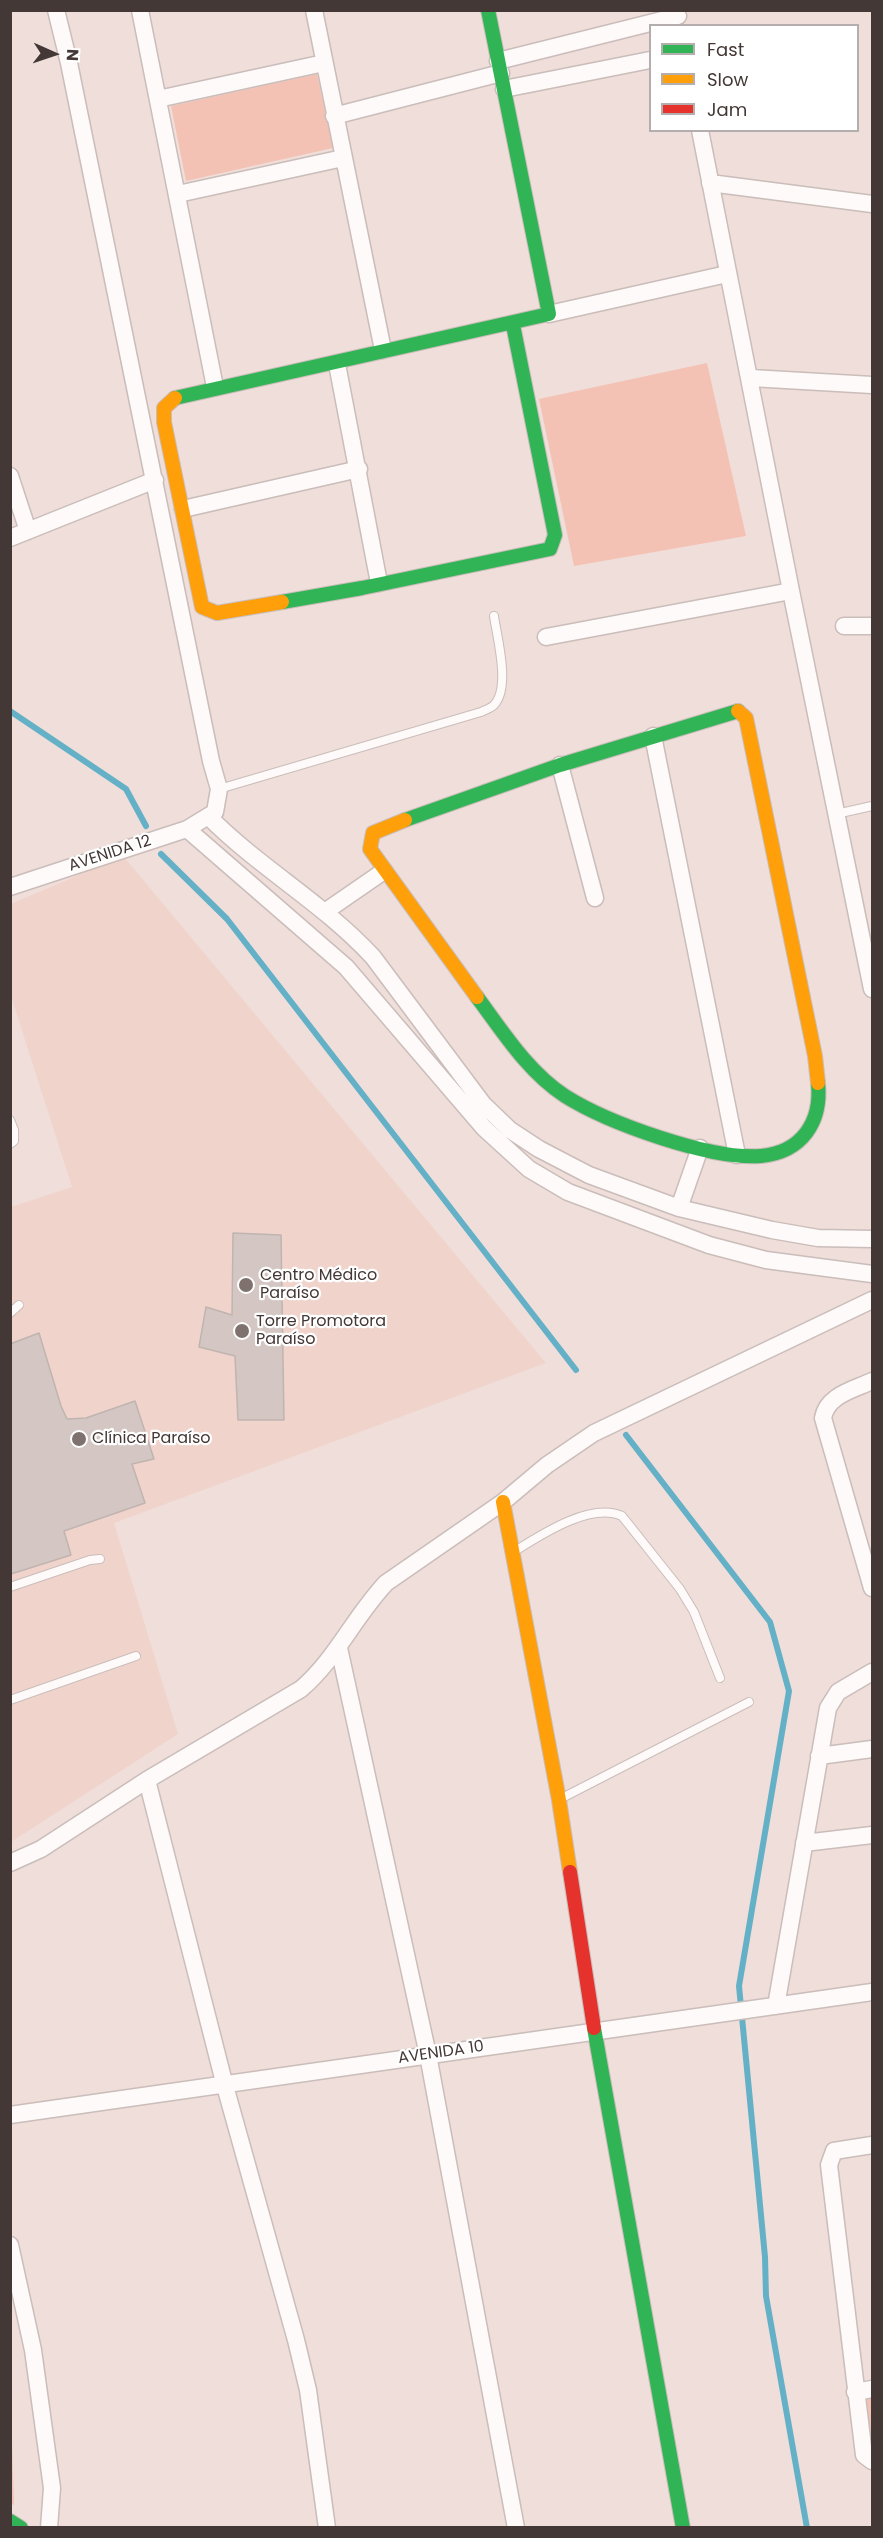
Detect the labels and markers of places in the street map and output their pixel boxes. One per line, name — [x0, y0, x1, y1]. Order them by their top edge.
place label: Centro Médico Paraíso — [260, 1266, 377, 1304]
marker: Centro Médico Paraíso — [237, 1276, 255, 1294]
place label: Torre Promotora Paraíso — [256, 1312, 386, 1350]
marker: Torre Promotora Paraíso — [233, 1322, 251, 1340]
place label: Clínica Paraíso — [92, 1429, 211, 1449]
marker: Clínica Paraíso — [70, 1430, 88, 1448]

